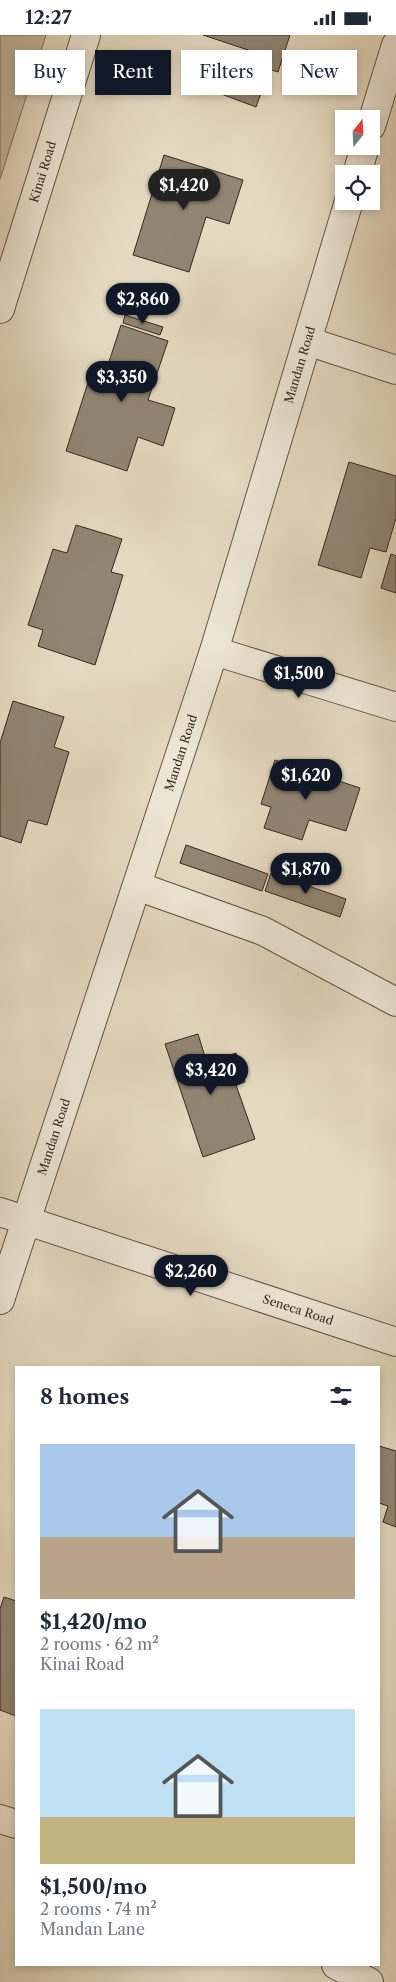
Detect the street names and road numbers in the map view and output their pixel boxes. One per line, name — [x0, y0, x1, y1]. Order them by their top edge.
street label: Kinai Road — [26, 139, 59, 204]
street label: Mandan Road — [281, 324, 319, 405]
street label: Mandan Road — [161, 712, 200, 793]
street label: Mandan Road — [34, 1096, 73, 1177]
street label: Seneca Road — [261, 1291, 336, 1328]

